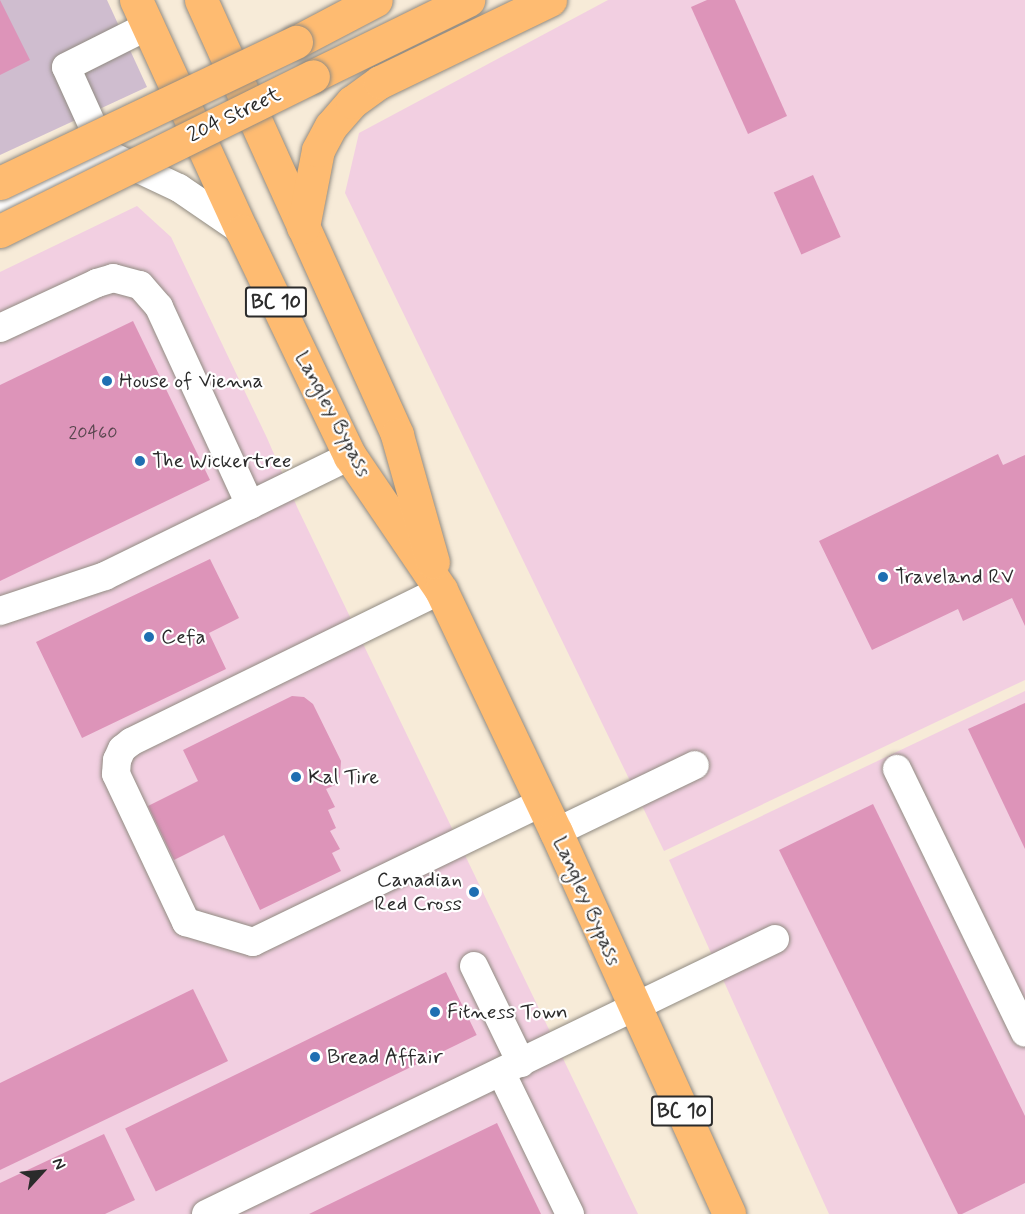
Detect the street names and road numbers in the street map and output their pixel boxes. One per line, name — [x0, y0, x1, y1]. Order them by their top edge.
street label: 204 Street — [183, 82, 285, 148]
road number: BC 10 — [244, 285, 308, 319]
street label: Langley Bypass — [289, 347, 377, 481]
street label: Langley Bypass — [547, 832, 627, 970]
road number: BC 10 — [650, 1094, 714, 1128]

